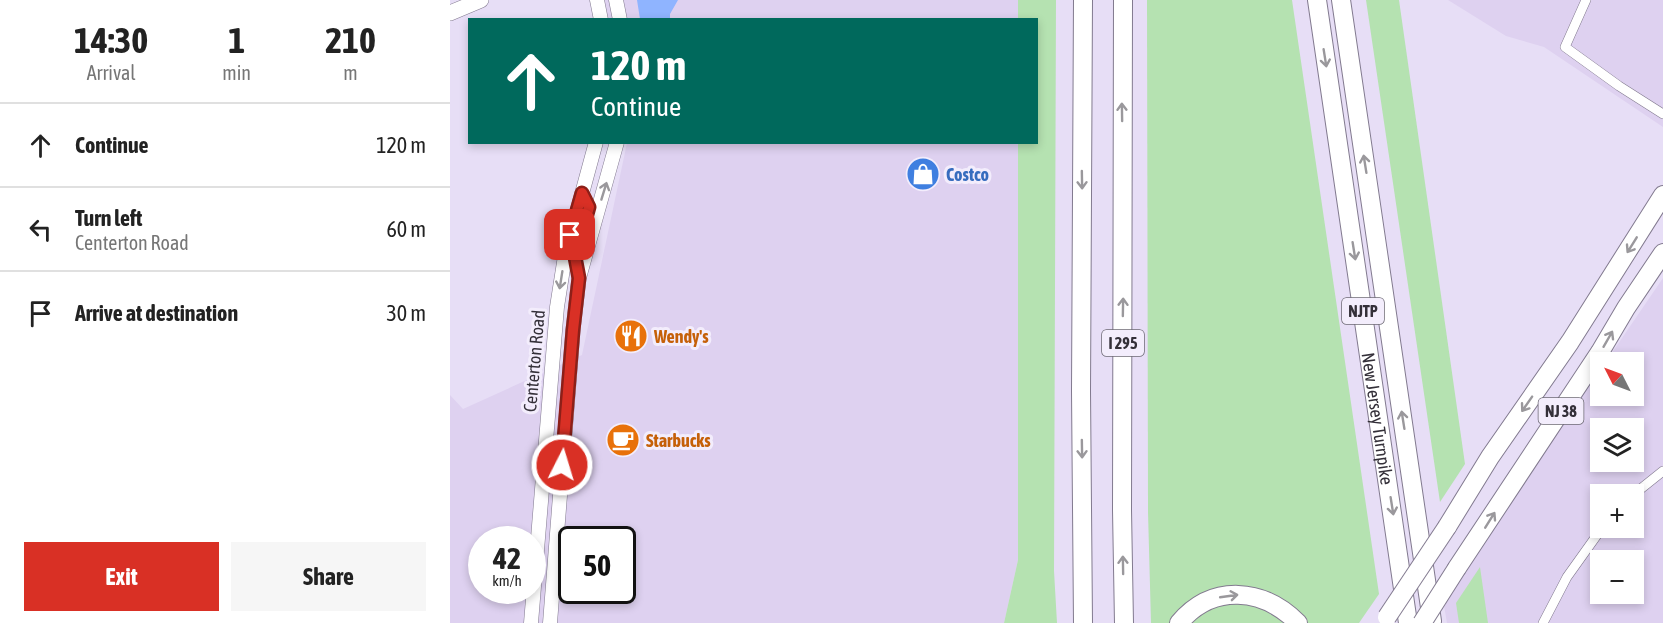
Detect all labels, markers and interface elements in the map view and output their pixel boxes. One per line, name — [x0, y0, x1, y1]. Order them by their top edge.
text: 14:30 — [74, 19, 148, 61]
text: 1 — [228, 19, 245, 61]
text: 210 — [325, 19, 376, 61]
text: 120 m — [591, 41, 686, 89]
icon: ahead — [492, 42, 570, 120]
one-way arrow — [1320, 47, 1331, 67]
text: Arrival — [87, 61, 136, 84]
text: min — [222, 61, 251, 84]
text: m — [343, 61, 358, 84]
text: Continue — [591, 91, 681, 122]
one-way arrow — [1116, 102, 1128, 122]
icon: ahead — [24, 129, 57, 162]
text: Continue — [75, 132, 149, 158]
text: 120 m — [376, 132, 426, 158]
one-way arrow — [1360, 155, 1371, 175]
shop icon: Costco — [905, 156, 941, 192]
place label: Costco — [946, 164, 989, 185]
one-way arrow — [1077, 169, 1088, 189]
one-way arrow — [599, 182, 610, 201]
text: Turn left — [75, 205, 142, 231]
pin — [544, 209, 595, 260]
icon: left — [24, 213, 57, 246]
text: 60 m — [386, 216, 426, 242]
icon: arrive — [553, 218, 586, 251]
text: Centerton Road — [75, 231, 189, 254]
one-way arrow — [1625, 236, 1637, 253]
one-way arrow — [1349, 240, 1360, 260]
one-way arrow — [555, 270, 566, 290]
icon: arrive — [24, 297, 57, 330]
one-way arrow — [1117, 297, 1129, 317]
road number: NJTP — [1342, 298, 1384, 324]
text: Arrive at destination — [75, 300, 238, 326]
text: 30 m — [386, 300, 426, 326]
street label: Centerton Road — [519, 309, 549, 413]
restaurant icon: Wendy's — [613, 318, 649, 354]
place label: Wendy's — [653, 326, 709, 347]
road number: I 295 — [1102, 330, 1144, 356]
one-way arrow — [1602, 331, 1614, 348]
street label: New Jersey Turnpike — [1358, 351, 1398, 486]
north arrow — [1590, 352, 1644, 406]
map controls — [1590, 352, 1644, 604]
one-way arrow — [1521, 396, 1533, 412]
road number: NJ 38 — [1538, 398, 1584, 424]
one-way arrow — [1397, 410, 1408, 430]
button: layers — [1590, 418, 1644, 472]
cafe icon: Starbucks — [605, 422, 641, 458]
place label: Starbucks — [646, 430, 711, 451]
position arrow — [530, 433, 594, 497]
one-way arrow — [1076, 439, 1088, 459]
button: + — [1590, 484, 1644, 538]
one-way arrow — [1386, 496, 1397, 515]
one-way arrow — [1484, 512, 1496, 529]
speed limit sign: 50 — [558, 526, 636, 604]
text: 42 — [493, 541, 521, 575]
button: Exit — [24, 542, 219, 611]
button: Share — [231, 542, 426, 611]
button: − — [1590, 550, 1644, 604]
one-way arrow — [1117, 555, 1128, 575]
text: km/h — [492, 572, 522, 589]
one-way arrow — [1219, 591, 1238, 602]

